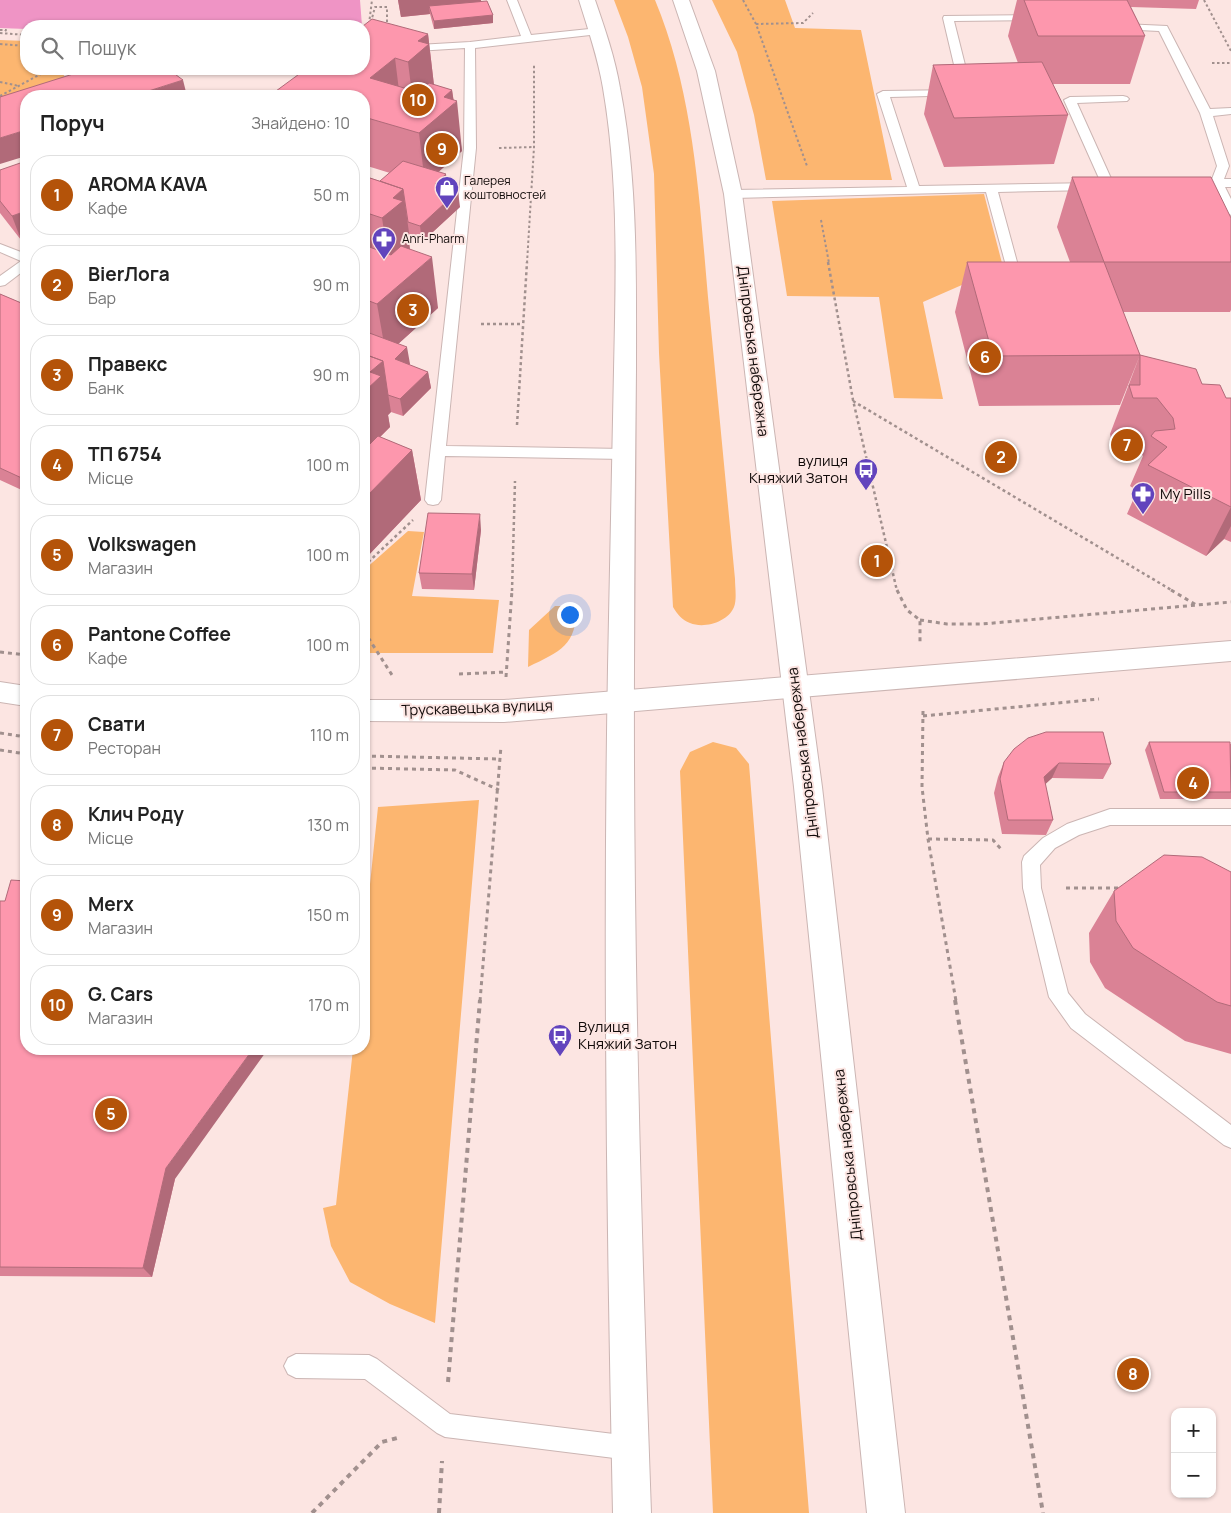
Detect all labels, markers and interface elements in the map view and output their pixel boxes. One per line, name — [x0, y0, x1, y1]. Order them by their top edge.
search box — [20, 20, 370, 75]
icon: search — [38, 34, 66, 62]
text: Пошук — [78, 35, 136, 61]
pin: 10 — [402, 81, 434, 119]
text: Поруч — [40, 109, 105, 137]
text: Знайдено: 10 — [251, 112, 350, 134]
pin: 9 — [426, 130, 458, 168]
text: AROMA KAVA — [88, 171, 208, 197]
place label: Галерея коштовностей — [464, 172, 546, 203]
shop icon: Галерея коштовностей — [434, 175, 460, 209]
text: 1 — [53, 184, 61, 206]
text: 50 m — [313, 184, 349, 206]
text: Кафе — [88, 197, 127, 219]
pharmacy icon: Anri-Pharm — [371, 226, 397, 260]
place label: Anri-Pharm — [402, 230, 464, 247]
text: BierЛога — [88, 261, 170, 287]
street label: Дніпровська набережна — [733, 264, 774, 438]
text: 2 — [52, 274, 62, 296]
text: 90 m — [313, 274, 349, 296]
text: Бар — [88, 287, 116, 309]
pin: 3 — [397, 291, 429, 329]
pin: 6 — [969, 338, 1001, 376]
text: Правекс — [88, 351, 167, 377]
text: 3 — [52, 364, 62, 386]
text: 90 m — [313, 364, 349, 386]
text: Банк — [88, 377, 124, 399]
pin: 7 — [1111, 426, 1143, 464]
pin: 2 — [985, 438, 1017, 476]
text: ТП 6754 — [88, 441, 162, 467]
place label: вулиця Княжий Затон — [749, 450, 848, 488]
text: 4 — [52, 454, 62, 476]
text: 100 m — [306, 454, 349, 476]
bus stop icon: вулиця Княжий Затон — [853, 457, 879, 491]
text: Місце — [88, 467, 133, 489]
pharmacy icon: My Pills — [1130, 481, 1156, 515]
place label: My Pills — [1160, 483, 1211, 504]
text: Volkswagen — [88, 531, 196, 557]
pin: 1 — [861, 542, 893, 580]
text: 5 — [52, 544, 62, 566]
text: 100 m — [306, 544, 349, 566]
text: Магазин — [88, 557, 153, 579]
your location — [557, 602, 583, 628]
text: Pantone Coffee — [88, 621, 231, 647]
text: 6 — [52, 634, 62, 656]
text: 100 m — [306, 634, 349, 656]
text: Кафе — [88, 647, 127, 669]
street label: Дніпровська набережна — [782, 666, 823, 840]
street label: Трускавецька вулиця — [401, 694, 553, 721]
text: Свати — [88, 711, 145, 737]
text: 7 — [53, 724, 61, 746]
text: 110 m — [310, 724, 349, 746]
text: Ресторан — [88, 737, 161, 759]
pin: 4 — [1177, 764, 1209, 802]
text: Клич Роду — [88, 801, 184, 827]
text: 8 — [52, 814, 62, 836]
text: 130 m — [307, 814, 349, 836]
text: Місце — [88, 827, 133, 849]
text: Merx — [88, 891, 134, 917]
text: 9 — [52, 904, 62, 926]
text: 150 m — [307, 904, 349, 926]
text: Магазин — [88, 917, 153, 939]
text: G. Cars — [88, 981, 153, 1007]
text: 10 — [48, 994, 66, 1016]
text: 170 m — [308, 994, 349, 1016]
text: Магазин — [88, 1007, 153, 1029]
place label: Вулиця Княжий Затон — [578, 1016, 677, 1054]
bus stop icon: Вулиця Княжий Затон — [547, 1023, 573, 1057]
street label: Дніпровська набережна — [828, 1068, 867, 1242]
pin: 5 — [95, 1095, 127, 1133]
pin: 8 — [1117, 1355, 1149, 1393]
map controls — [1171, 1408, 1216, 1498]
button: + — [1171, 1408, 1216, 1453]
button: − — [1171, 1453, 1216, 1498]

